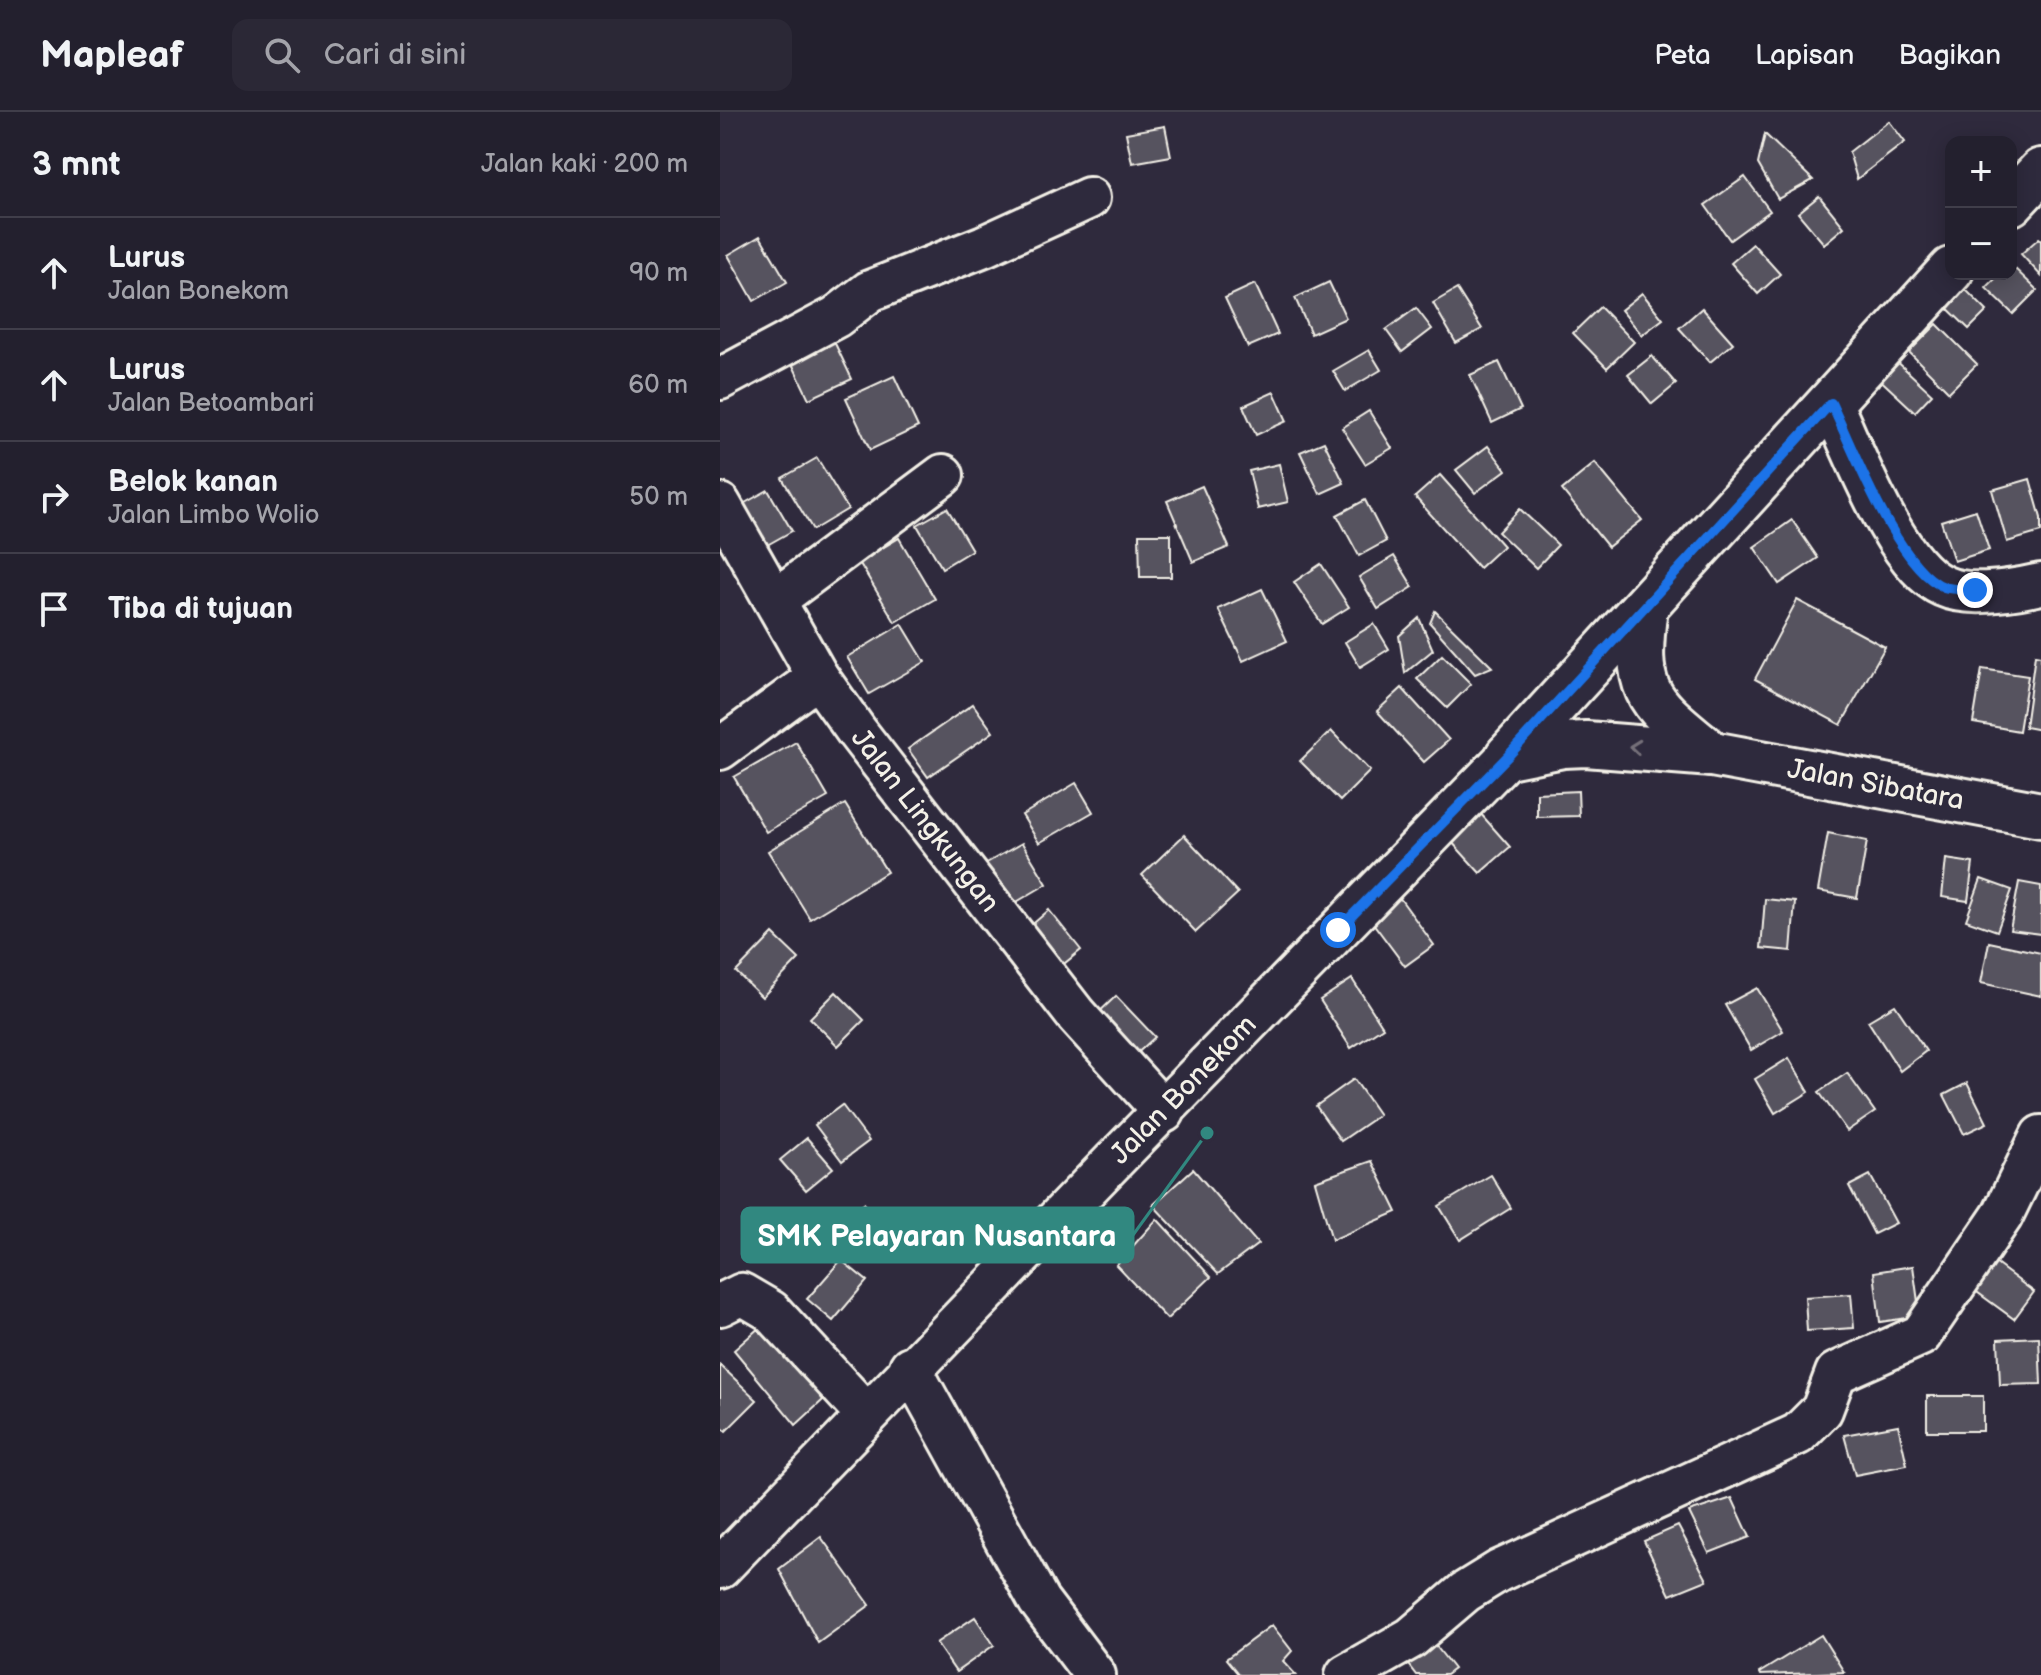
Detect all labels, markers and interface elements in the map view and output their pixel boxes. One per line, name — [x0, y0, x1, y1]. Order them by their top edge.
search box — [232, 19, 792, 91]
text: Mapleaf — [40, 33, 184, 78]
icon: search — [260, 33, 304, 77]
text: Cari di sini — [324, 37, 466, 73]
text: Peta — [1654, 39, 1711, 72]
text: Lapisan — [1755, 39, 1854, 72]
text: Bagikan — [1898, 39, 2001, 72]
map controls — [1945, 136, 2017, 280]
button: + — [1945, 136, 2017, 208]
text: 3 mnt — [32, 144, 120, 185]
text: Jalan kaki · 200 m — [481, 149, 688, 180]
button: − — [1945, 208, 2017, 280]
text: Lurus — [108, 240, 185, 276]
icon: ahead — [32, 251, 76, 295]
text: 90 m — [629, 258, 688, 289]
text: Jalan Bonekom — [108, 276, 289, 307]
text: Lurus — [108, 352, 185, 388]
icon: ahead — [32, 363, 76, 407]
text: 60 m — [628, 370, 688, 401]
text: Jalan Betoambari — [108, 388, 314, 419]
text: Belok kanan — [108, 464, 278, 500]
icon: right — [32, 475, 76, 519]
text: 50 m — [629, 482, 688, 513]
text: Jalan Limbo Wolio — [108, 500, 320, 531]
route end — [1957, 572, 1993, 608]
icon: arrive — [32, 587, 76, 631]
text: Tiba di tujuan — [108, 591, 293, 627]
street label: Jalan Lingkungan — [844, 722, 1007, 919]
one-way arrow — [1628, 738, 1641, 755]
street label: Jalan Sibatara — [1785, 752, 1967, 817]
route start — [1320, 912, 1356, 948]
street label: Jalan Bonekom — [1103, 1008, 1263, 1171]
callout: SMK Pelayaran Nusantara — [742, 1208, 1133, 1262]
text: SMK Pelayaran Nusantara — [757, 1219, 1117, 1255]

